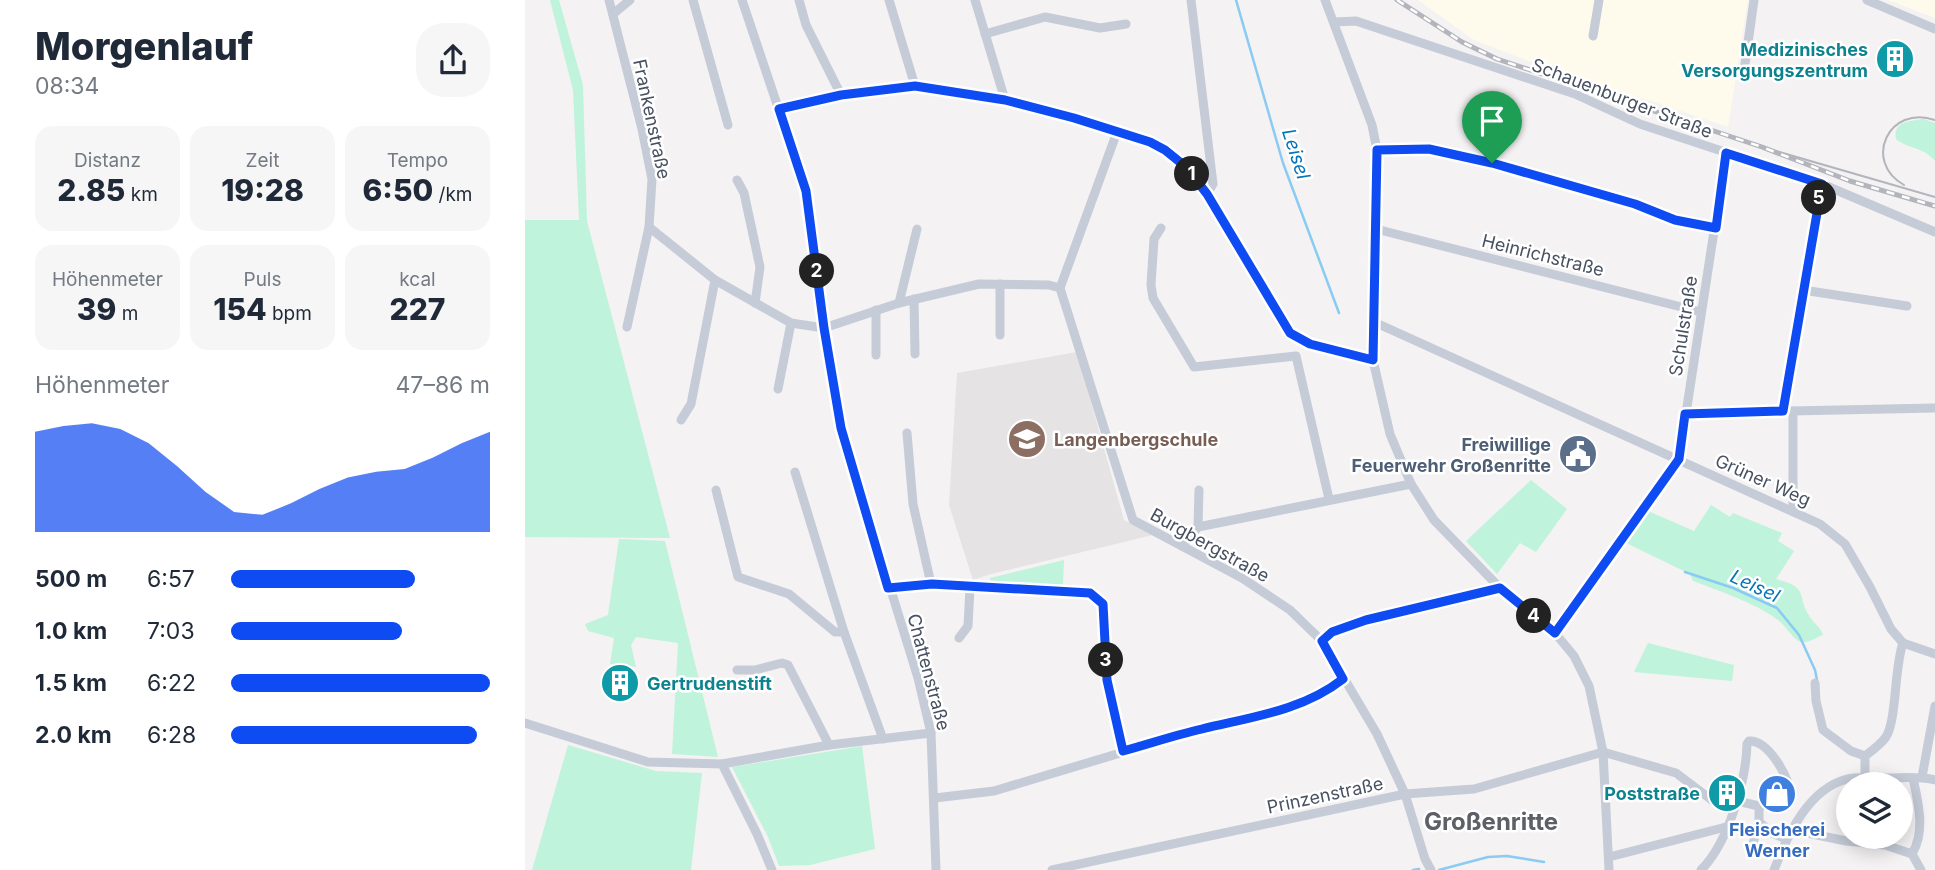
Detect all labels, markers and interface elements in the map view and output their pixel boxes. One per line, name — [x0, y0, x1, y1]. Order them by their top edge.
text: Morgenlauf — [35, 23, 253, 69]
button: share — [416, 23, 490, 97]
building icon: Medizinisches Versorgungszentrum — [1874, 38, 1916, 80]
place label: Medizinisches Versorgungszentrum — [1681, 39, 1868, 81]
street label: Schauenburger Straße — [1529, 54, 1715, 142]
street label: Frankenstraße — [629, 57, 675, 181]
text: 08:34 — [35, 72, 99, 100]
pin — [1462, 91, 1522, 163]
icon: arrive — [1473, 102, 1511, 140]
water label: Leisel — [1277, 126, 1315, 183]
text: Distanz — [74, 149, 141, 172]
text: Zeit — [246, 149, 279, 172]
text: Tempo — [387, 149, 448, 172]
pin: 1 — [1175, 156, 1209, 192]
text: 1 — [1187, 162, 1196, 185]
text: 2.85 — [57, 172, 125, 208]
text: 19:28 — [221, 172, 304, 208]
text: 6:50 — [362, 172, 433, 208]
pin: 5 — [1801, 180, 1837, 216]
text: km — [125, 183, 158, 206]
text: /km — [433, 183, 473, 206]
text: 5 — [1812, 186, 1825, 209]
street label: Heinrichstraße — [1480, 230, 1606, 280]
pin: 2 — [799, 254, 835, 288]
text: 2 — [811, 259, 822, 282]
text: Höhenmeter — [52, 268, 163, 291]
text: Puls — [244, 268, 282, 291]
text: kcal — [399, 268, 436, 291]
street label: Schulstraße — [1665, 274, 1701, 378]
text: 39 — [77, 291, 116, 327]
text: 154 — [213, 291, 267, 327]
text: 227 — [390, 291, 445, 327]
text: m — [116, 302, 138, 325]
text: bpm — [267, 302, 312, 325]
text: Höhenmeter — [35, 371, 169, 399]
text: 47–86 m — [396, 371, 490, 399]
school or university icon: Langenbergschule — [1006, 418, 1048, 460]
place label: Langenbergschule — [1054, 429, 1218, 450]
public building icon: Freiwillige Feuerwehr Großenritte — [1557, 433, 1599, 475]
place label: Freiwillige Feuerwehr Großenritte — [1352, 434, 1551, 476]
street label: Grüner Weg — [1712, 450, 1814, 510]
street label: Burgbergstraße — [1147, 504, 1273, 586]
text: 500 m — [35, 565, 107, 593]
text: 6:57 — [147, 565, 195, 593]
water label: Leisel — [1727, 565, 1784, 608]
pin: 4 — [1517, 598, 1551, 634]
text: 4 — [1527, 604, 1540, 627]
street label: Chattenstraße — [903, 611, 955, 733]
text: 1.0 km — [35, 617, 107, 645]
text: 7:03 — [147, 617, 195, 645]
pin: 3 — [1089, 642, 1123, 678]
text: 3 — [1099, 648, 1112, 671]
building icon: Gertrudenstift — [599, 662, 641, 704]
text: 1.5 km — [35, 669, 107, 697]
text: 6:22 — [147, 669, 196, 697]
place label: Gertrudenstift — [647, 673, 772, 694]
text: 2.0 km — [35, 721, 112, 749]
text: 6:28 — [147, 721, 196, 749]
street label: Prinzenstraße — [1265, 772, 1385, 818]
building icon: Poststraße — [1706, 772, 1748, 814]
map controls — [1836, 772, 1913, 849]
button: layers — [1836, 772, 1913, 849]
shop icon: Fleischerei Werner — [1756, 773, 1798, 815]
place label: Poststraße — [1604, 783, 1700, 804]
district label: Großenritte — [1424, 807, 1558, 836]
place label: Fleischerei Werner — [1729, 819, 1825, 861]

